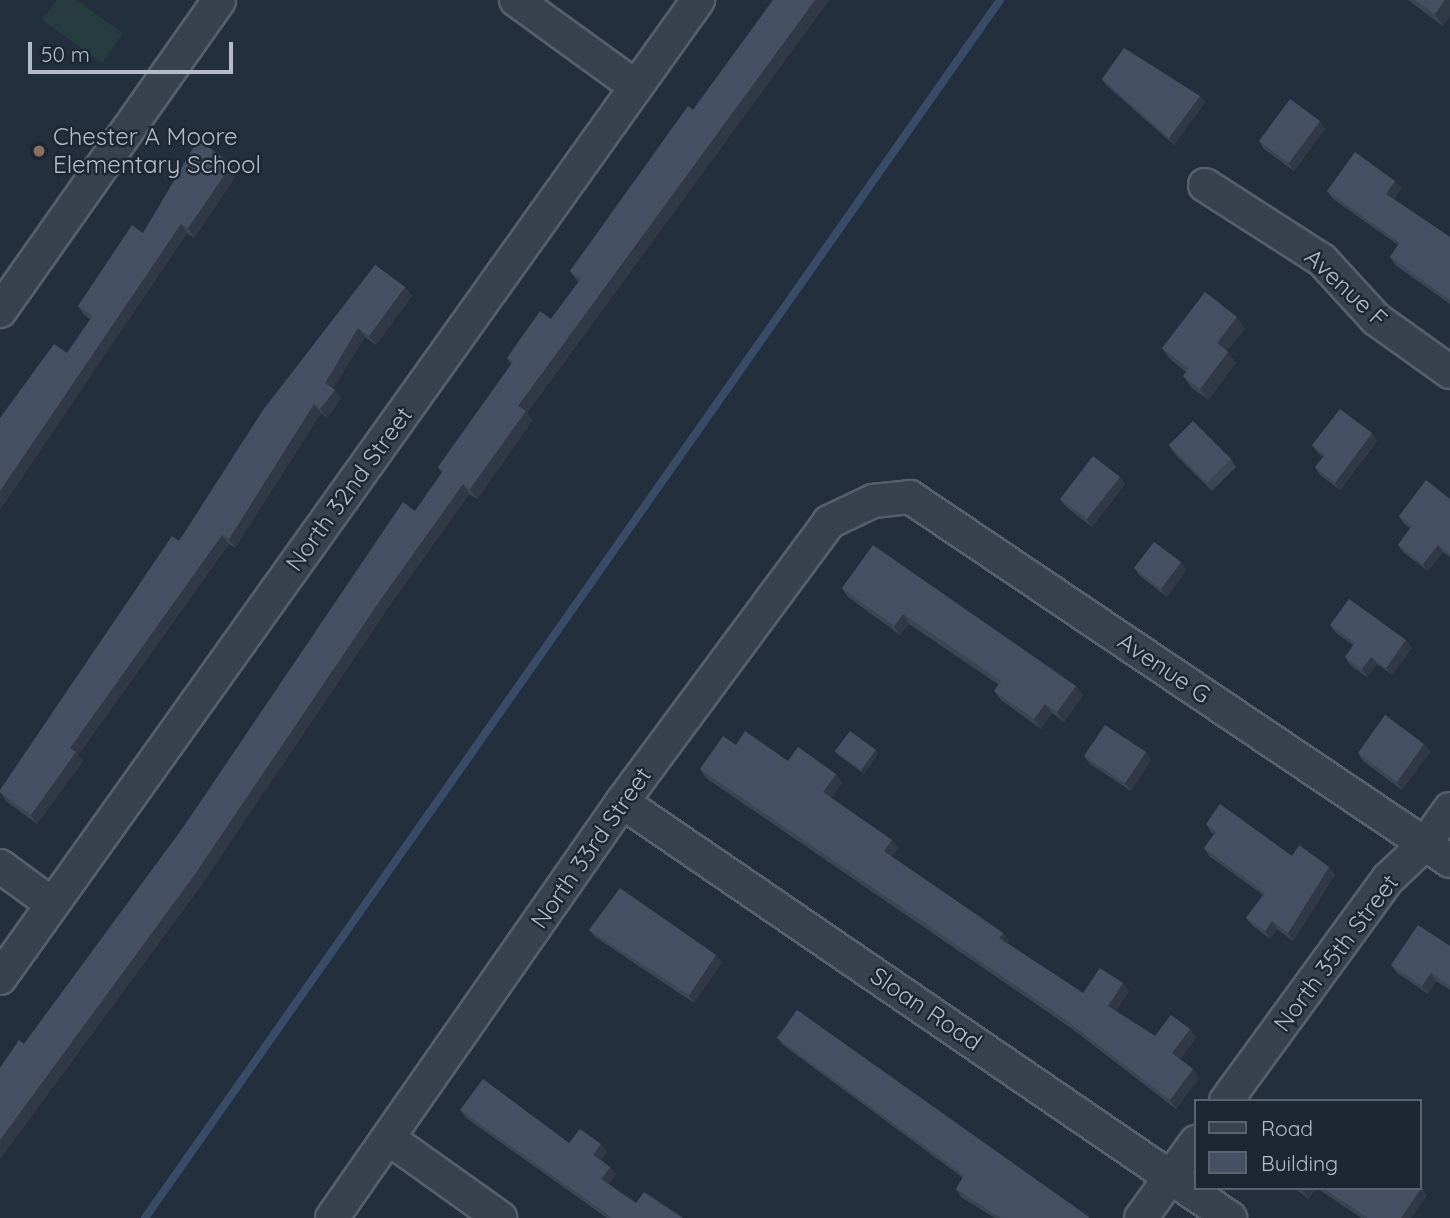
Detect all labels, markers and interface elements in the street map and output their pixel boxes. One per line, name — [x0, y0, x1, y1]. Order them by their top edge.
scale bar — [32, 28, 236, 72]
text: 50 m — [41, 41, 90, 67]
place label: Chester A Moore Elementary School — [53, 123, 261, 179]
marker: Chester A Moore Elementary School — [31, 143, 47, 159]
street label: Avenue F — [1299, 243, 1393, 333]
street label: North 32nd Street — [280, 401, 418, 577]
street label: Avenue G — [1112, 627, 1216, 709]
street label: North 33rd Street — [525, 762, 657, 934]
street label: North 35th Street — [1268, 869, 1404, 1037]
street label: Sloan Road — [865, 961, 987, 1057]
legend — [1194, 1099, 1422, 1190]
text: Road — [1261, 1115, 1313, 1141]
text: Building — [1261, 1150, 1338, 1176]

